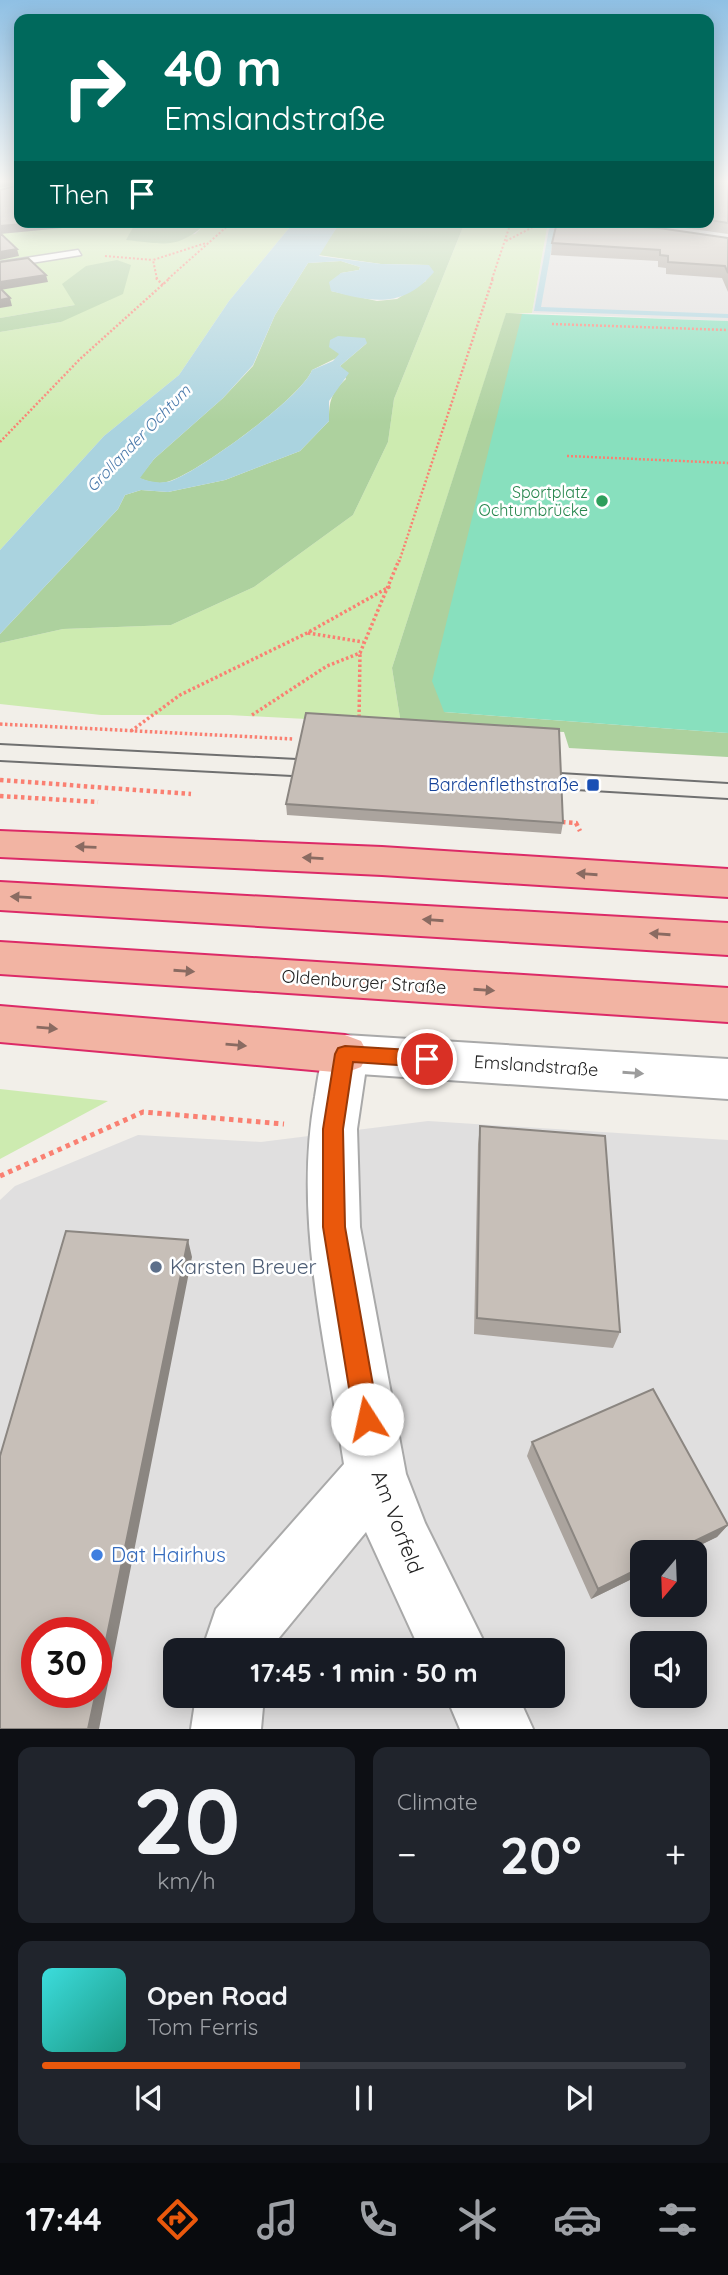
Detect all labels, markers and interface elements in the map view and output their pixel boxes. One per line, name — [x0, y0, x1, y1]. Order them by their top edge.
text: 40 m — [164, 37, 282, 98]
icon: right — [49, 42, 140, 133]
text: Emslandstraße — [164, 98, 386, 138]
icon: arrive — [123, 175, 161, 213]
text: Then — [49, 178, 109, 211]
water label: Grollander Ochtum — [82, 380, 194, 496]
place label: Sportplatz Ochtumbrücke — [479, 482, 588, 520]
marker: Sportplatz Ochtumbrücke — [594, 493, 610, 509]
place label: Bardenflethstraße — [428, 773, 579, 796]
marker: Bardenflethstraße — [585, 777, 601, 793]
one-way arrow — [75, 841, 97, 853]
one-way arrow — [302, 852, 324, 863]
one-way arrow — [575, 868, 597, 879]
one-way arrow — [10, 891, 32, 902]
one-way arrow — [422, 914, 444, 925]
one-way arrow — [649, 929, 671, 940]
street label: Oldenburger Straße — [281, 964, 447, 999]
one-way arrow — [173, 965, 195, 976]
one-way arrow — [473, 984, 495, 995]
one-way arrow — [37, 1023, 59, 1034]
pin — [397, 1029, 457, 1089]
one-way arrow — [225, 1040, 247, 1051]
icon: arrive — [408, 1040, 446, 1078]
street label: Emslandstraße — [473, 1050, 599, 1081]
one-way arrow — [622, 1067, 644, 1078]
place label: Karsten Breuer — [170, 1253, 317, 1279]
marker: Karsten Breuer — [148, 1259, 164, 1275]
position arrow — [330, 1382, 404, 1456]
street label: Am Vorfeld — [366, 1466, 430, 1577]
north arrow — [630, 1540, 707, 1617]
map controls — [630, 1540, 707, 1708]
place label: Dat Hairhus — [111, 1541, 226, 1567]
marker: Dat Hairhus — [89, 1547, 105, 1563]
speed limit sign: 30 — [21, 1617, 112, 1708]
button: sound — [630, 1631, 707, 1708]
text: 17:45 · 1 min · 50 m — [250, 1656, 478, 1689]
text: 20 — [133, 1763, 240, 1877]
text: Climate — [397, 1787, 478, 1816]
text: 20° — [500, 1822, 582, 1887]
text: − — [397, 1830, 417, 1878]
text: + — [665, 1830, 686, 1878]
text: km/h — [157, 1866, 216, 1895]
text: Open Road — [147, 1979, 288, 2012]
text: Tom Ferris — [147, 2012, 258, 2041]
icon: previous — [130, 2079, 168, 2117]
icon: pause — [345, 2079, 383, 2117]
icon: next — [560, 2079, 598, 2117]
icon: directions — [153, 2195, 202, 2244]
icon: music — [253, 2195, 302, 2244]
icon: phone — [353, 2195, 402, 2244]
icon: climate — [453, 2195, 502, 2244]
icon: car — [553, 2195, 602, 2244]
icon: filters — [653, 2195, 702, 2244]
text: 17:44 — [26, 2199, 102, 2239]

